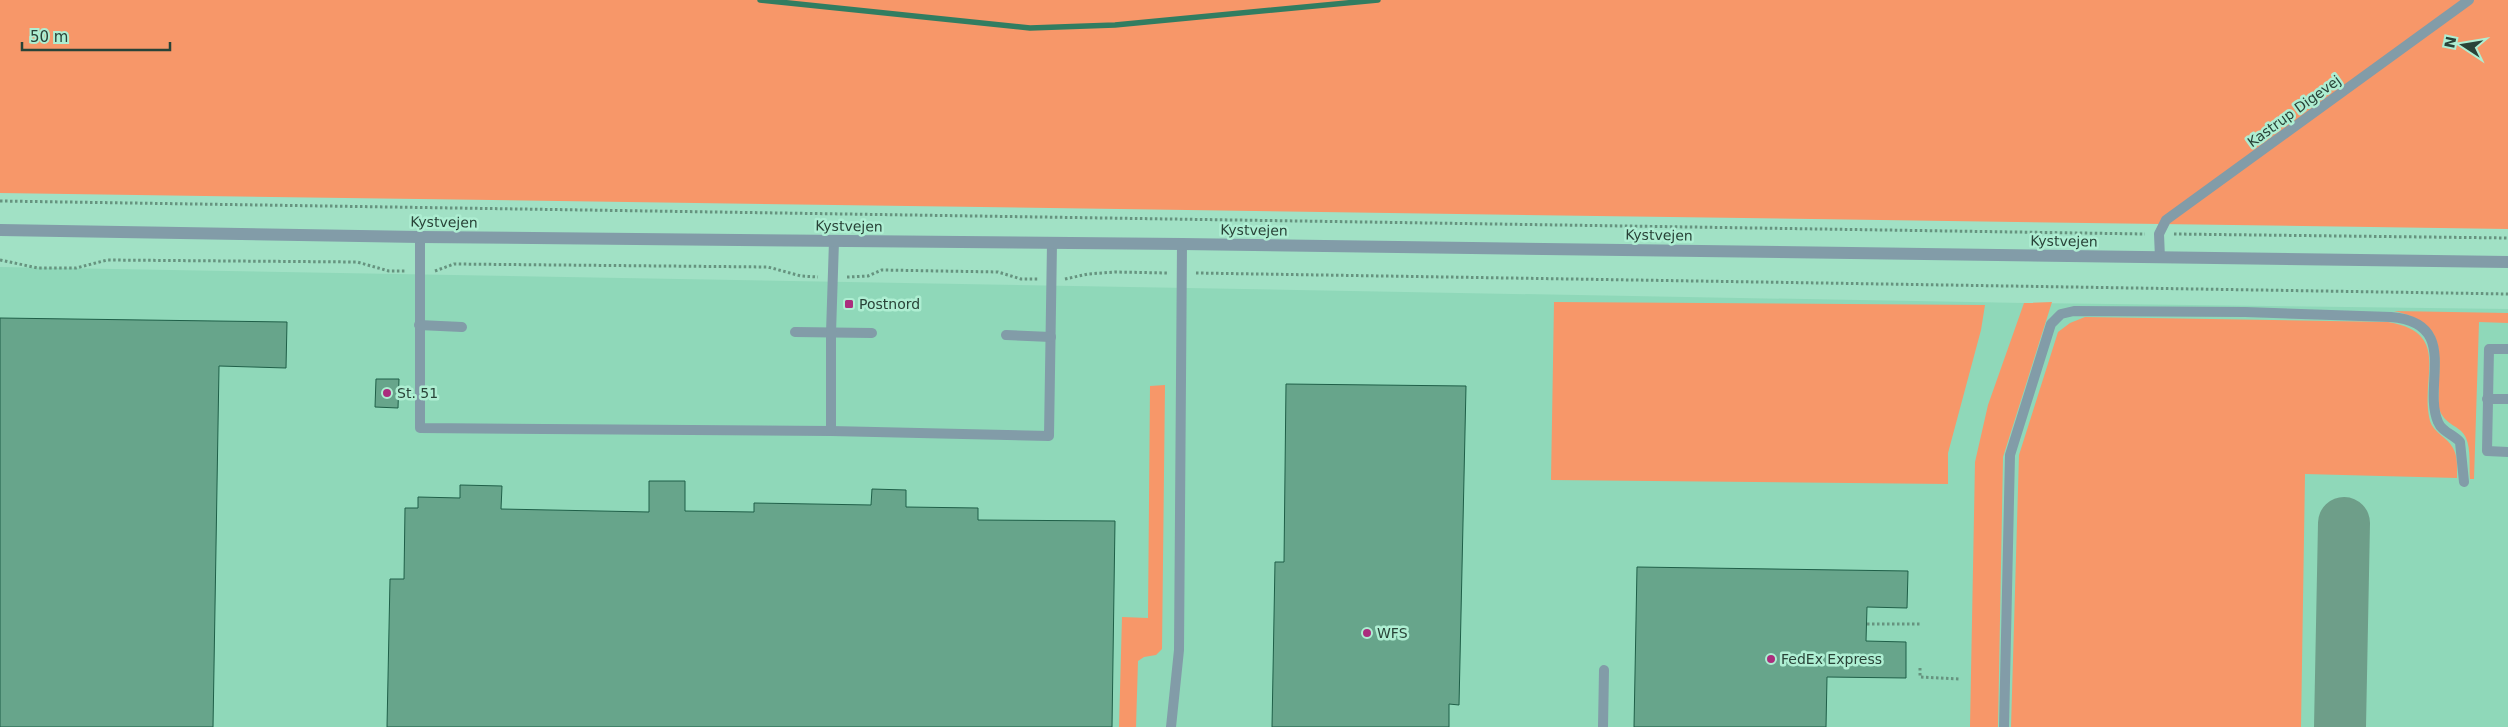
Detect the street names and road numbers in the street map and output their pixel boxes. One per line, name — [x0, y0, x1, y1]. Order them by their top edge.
street label: Kastrup Digevej — [2244, 72, 2344, 150]
street label: Kystvejen — [410, 213, 478, 231]
street label: Kystvejen — [815, 217, 883, 235]
street label: Kystvejen — [1220, 221, 1288, 239]
street label: Kystvejen — [1625, 226, 1693, 244]
street label: Kystvejen — [2030, 232, 2098, 250]

